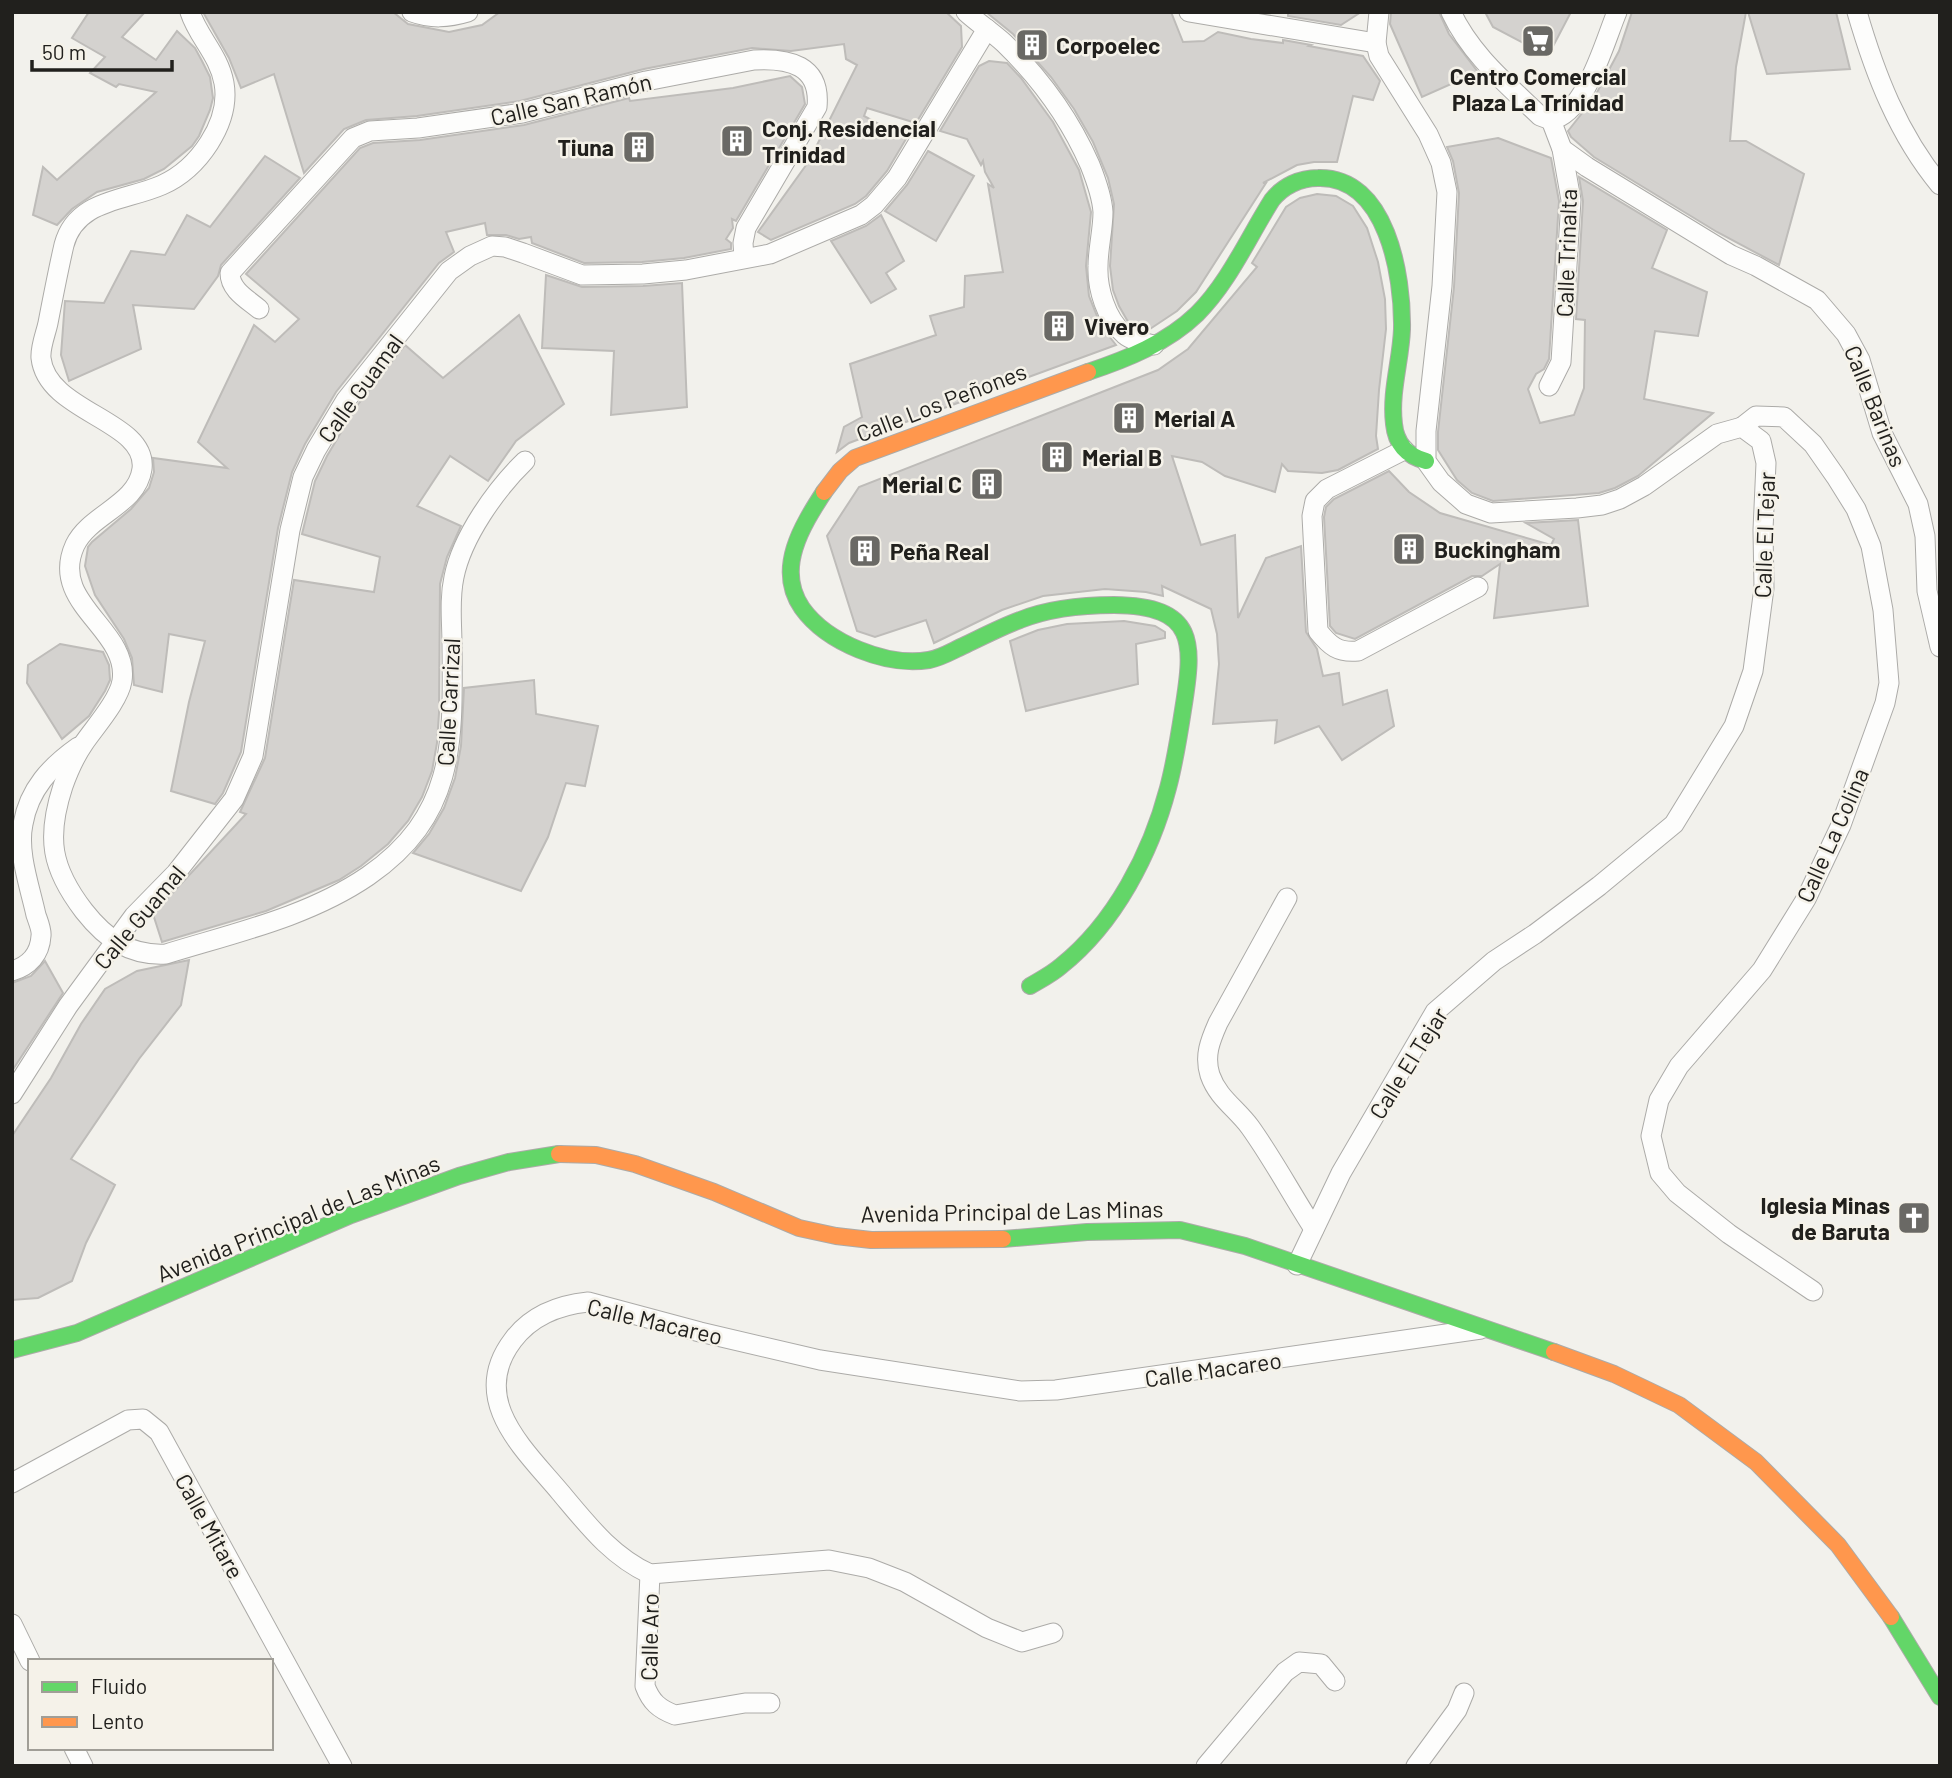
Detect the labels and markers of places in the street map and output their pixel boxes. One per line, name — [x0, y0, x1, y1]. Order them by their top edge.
supermarket icon: Centro Comercial Plaza La Trinidad — [1519, 22, 1557, 60]
building icon: Corpoelec — [1013, 26, 1051, 64]
place label: Corpoelec — [1056, 31, 1160, 59]
place label: Centro Comercial Plaza La Trinidad — [1450, 62, 1626, 116]
place label: Conj. Residencial Trinidad — [762, 114, 936, 168]
building icon: Conj. Residencial Trinidad — [718, 122, 756, 160]
building icon: Tiuna — [620, 128, 658, 166]
place label: Tiuna — [558, 133, 614, 161]
building icon: Vivero — [1040, 307, 1078, 345]
place label: Vivero — [1084, 312, 1149, 340]
building icon: Merial A — [1110, 399, 1148, 437]
place label: Merial A — [1154, 404, 1235, 432]
building icon: Merial B — [1038, 438, 1076, 476]
place label: Merial B — [1082, 443, 1162, 471]
building icon: Merial C — [968, 465, 1006, 503]
place label: Merial C — [882, 470, 962, 498]
building icon: Buckingham — [1390, 530, 1428, 568]
building icon: Peña Real — [846, 532, 884, 570]
place label: Buckingham — [1434, 535, 1560, 563]
place label: Peña Real — [890, 537, 989, 565]
place label: Iglesia Minas de Baruta — [1760, 1191, 1890, 1245]
church icon: Iglesia Minas de Baruta — [1895, 1199, 1933, 1237]

